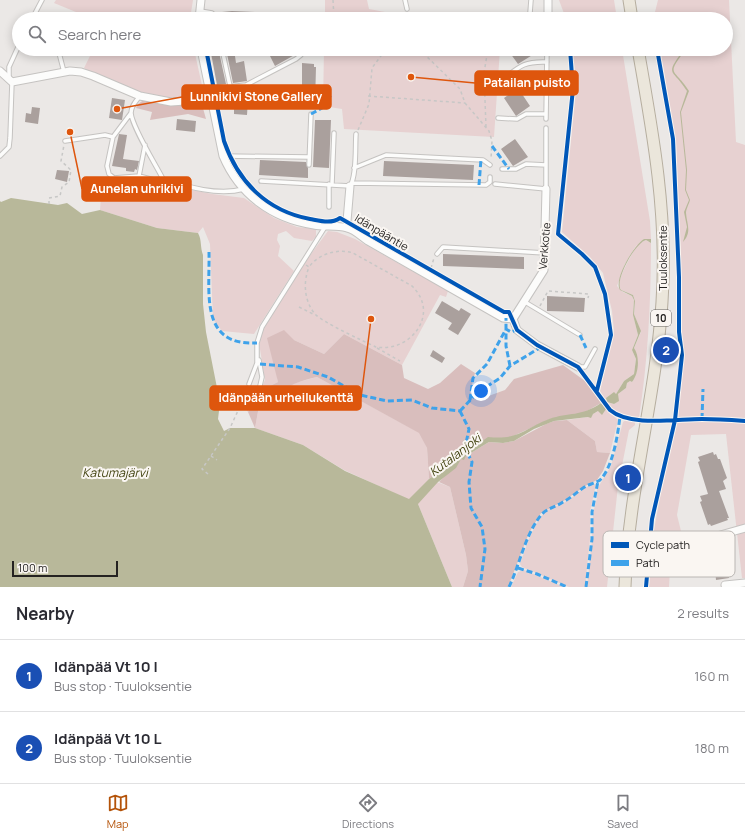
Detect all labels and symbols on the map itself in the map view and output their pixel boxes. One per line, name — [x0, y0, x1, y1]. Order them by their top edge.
callout: Patailan puisto — [475, 71, 578, 95]
text: Patailan puisto — [483, 74, 571, 91]
callout: Lunnikivi Stone Gallery — [182, 85, 331, 109]
text: Lunnikivi Stone Gallery — [190, 88, 323, 105]
callout: Aunelan uhrikivi — [82, 177, 191, 201]
text: Aunelan uhrikivi — [90, 180, 184, 197]
street label: Idänpääntie — [352, 210, 412, 254]
street label: Verkkotie — [534, 221, 554, 270]
street label: Tuuloksentie — [655, 225, 670, 291]
road number: 10 — [651, 310, 671, 326]
pin: 2 — [653, 335, 679, 365]
your location — [471, 381, 491, 401]
callout: Idänpään urheilukenttä — [210, 386, 361, 410]
text: Idänpään urheilukenttä — [218, 389, 354, 406]
water label: Kutalanjoki — [426, 429, 486, 480]
pin: 1 — [615, 463, 641, 493]
water label: Katumajärvi — [82, 464, 150, 481]
legend — [603, 531, 735, 577]
text: Cycle path — [636, 537, 690, 552]
text: Path — [636, 555, 659, 570]
scale bar — [12, 559, 118, 578]

